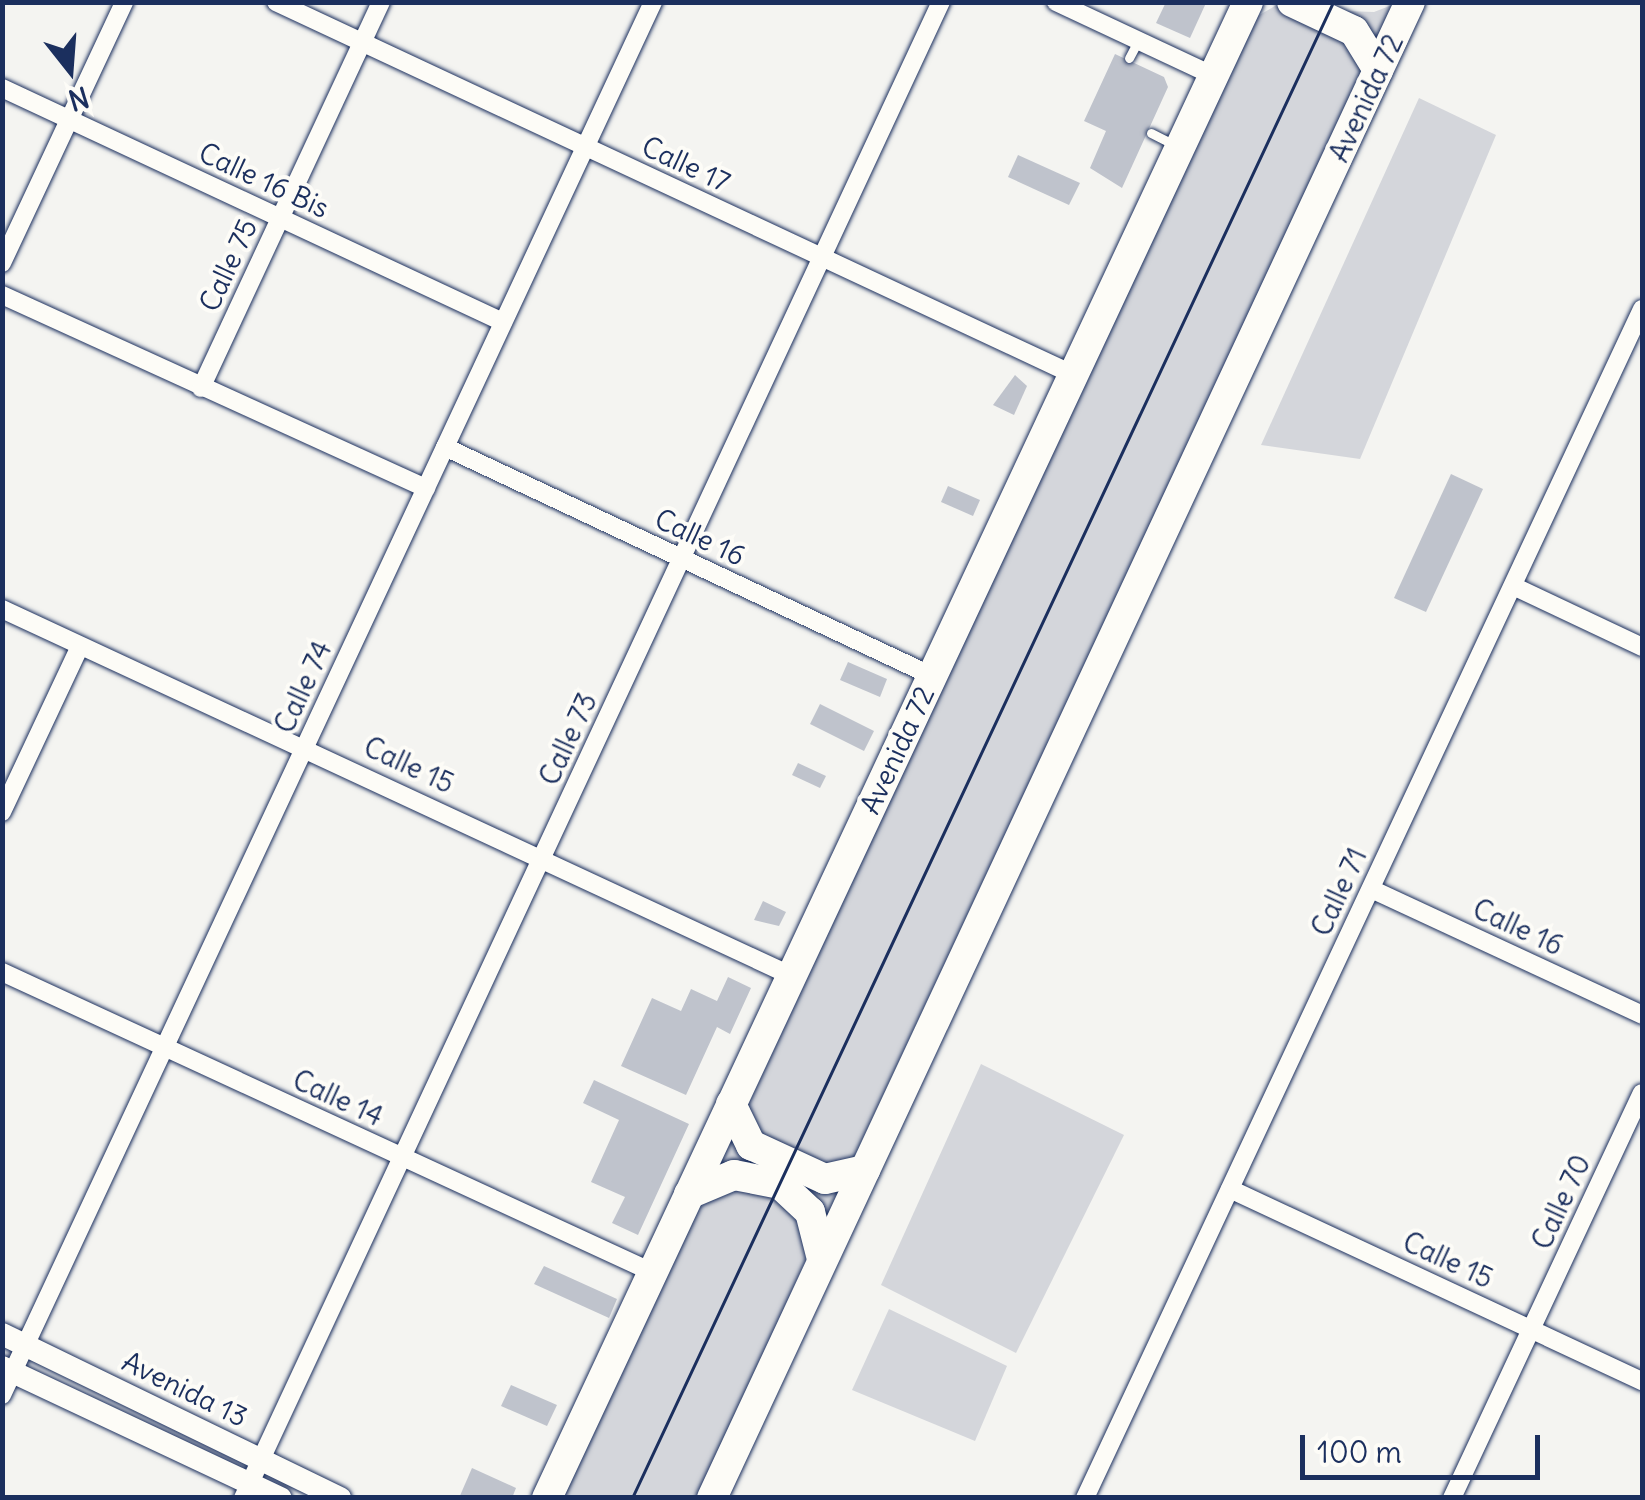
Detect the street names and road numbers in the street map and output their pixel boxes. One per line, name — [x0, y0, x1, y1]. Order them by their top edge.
street label: Avenida 72 — [1322, 29, 1410, 167]
street label: Calle 17 — [637, 129, 735, 199]
street label: Calle 16 Bis — [194, 135, 334, 225]
street label: Calle 75 — [192, 213, 264, 317]
street label: Calle 16 — [650, 502, 750, 572]
street label: Calle 74 — [267, 636, 339, 738]
street label: Avenida 72 — [853, 681, 941, 819]
street label: Calle 73 — [532, 687, 604, 791]
street label: Calle 15 — [359, 730, 459, 800]
street label: Calle 71 — [1304, 843, 1374, 941]
street label: Calle 16 — [1468, 892, 1568, 962]
street label: Calle 14 — [287, 1063, 389, 1133]
street label: Calle 70 — [1525, 1149, 1597, 1255]
street label: Calle 15 — [1398, 1225, 1498, 1295]
street label: Avenida 13 — [117, 1344, 253, 1434]

